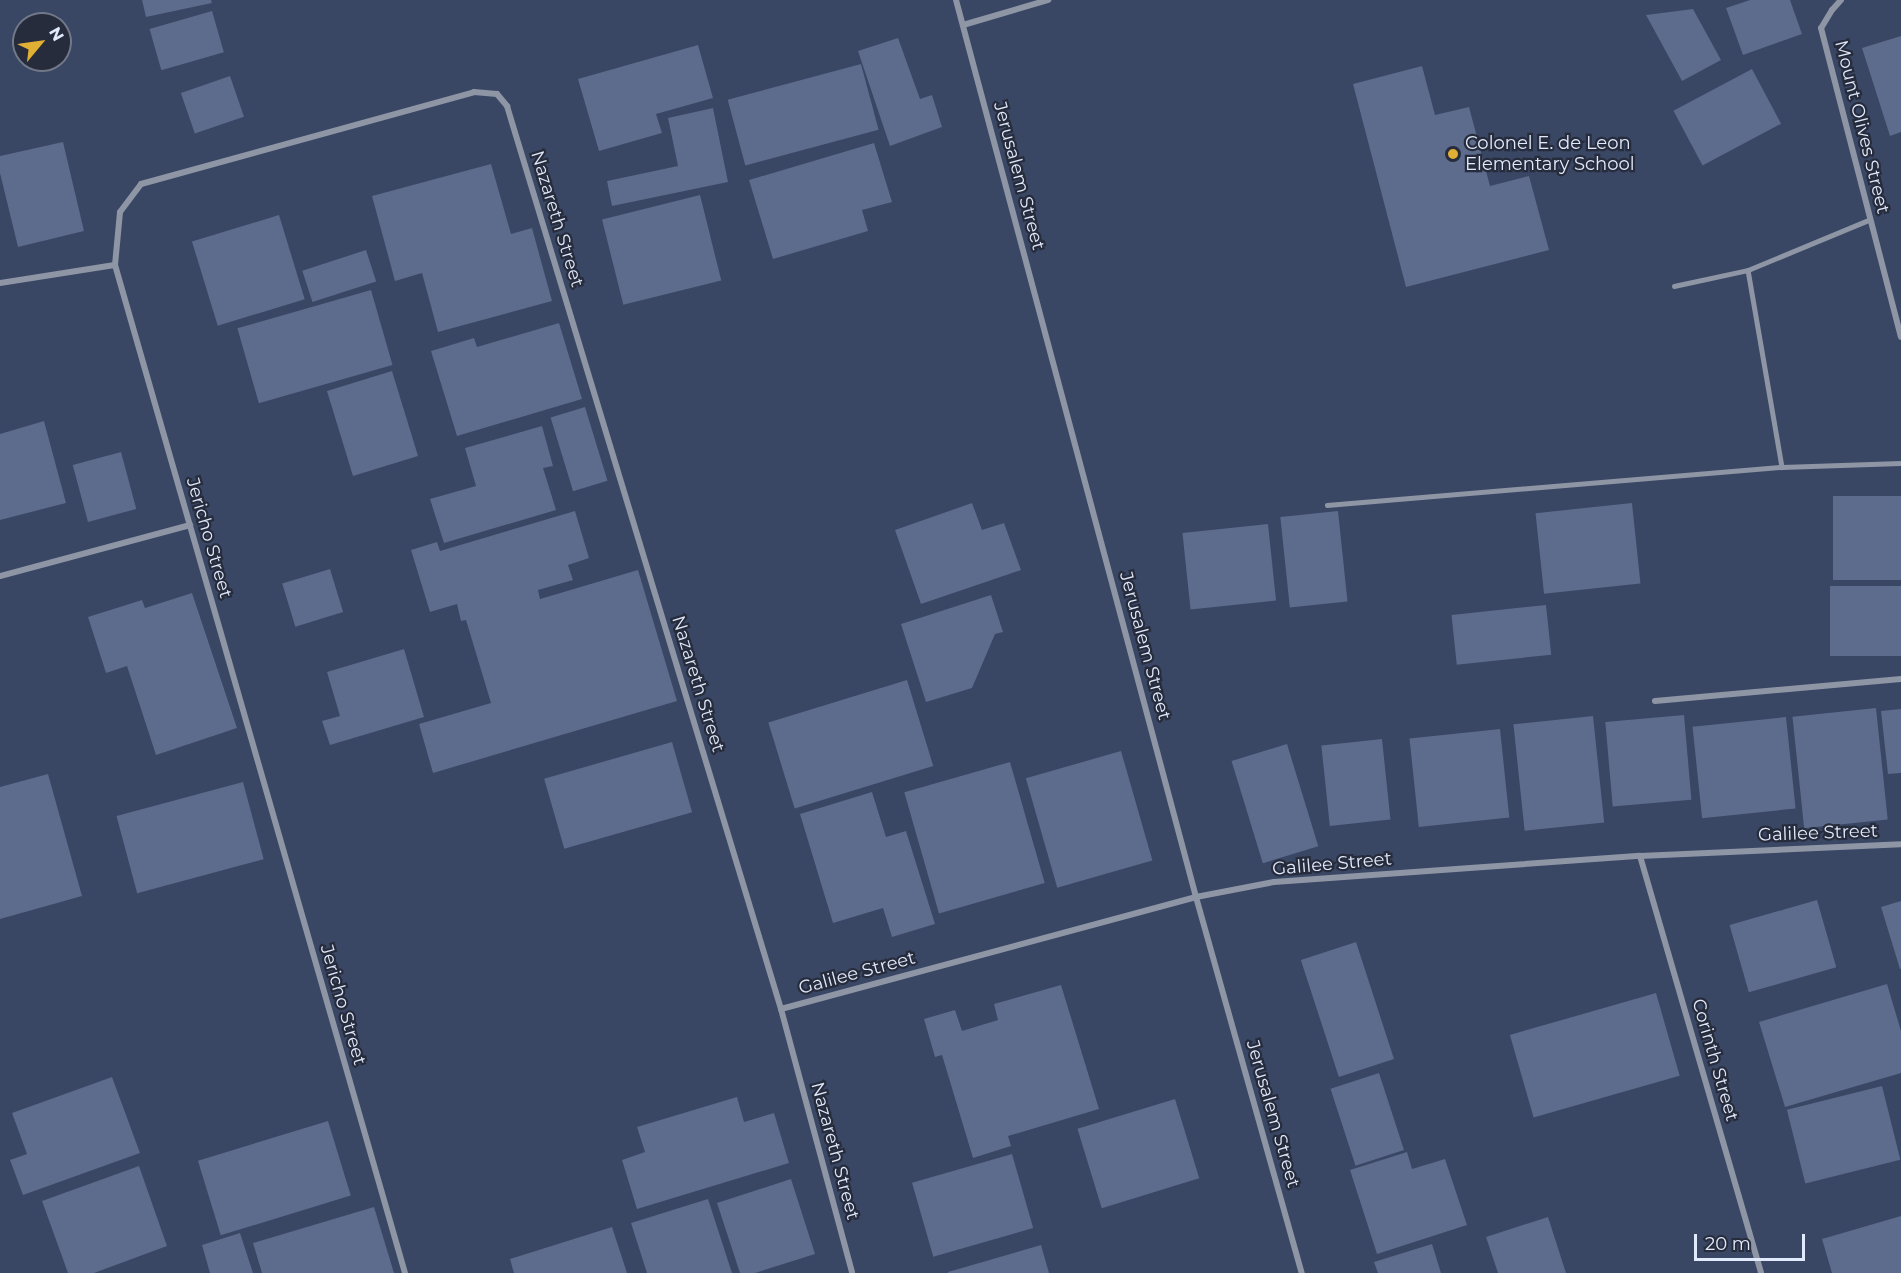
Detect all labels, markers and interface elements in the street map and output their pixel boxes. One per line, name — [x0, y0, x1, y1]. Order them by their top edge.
north arrow — [12, 12, 72, 72]
text: N — [45, 24, 68, 44]
street label: Mount Olives Street — [1830, 38, 1894, 216]
street label: Jerusalem Street — [989, 100, 1049, 252]
place label: Colonel E. de Leon Elementary School — [1465, 133, 1635, 176]
marker: Colonel E. de Leon Elementary School — [1446, 147, 1460, 161]
street label: Nazareth Street — [526, 148, 588, 290]
street label: Jericho Street — [181, 475, 237, 601]
street label: Jerusalem Street — [1115, 570, 1175, 722]
street label: Nazareth Street — [667, 613, 729, 755]
street label: Galilee Street — [1758, 820, 1878, 846]
street label: Galilee Street — [1271, 848, 1393, 880]
street label: Jericho Street — [315, 942, 371, 1068]
street label: Galilee Street — [796, 947, 918, 999]
street label: Corinth Street — [1687, 996, 1743, 1124]
street label: Jerusalem Street — [1242, 1038, 1304, 1190]
street label: Nazareth Street — [806, 1080, 864, 1222]
scale bar — [1697, 1222, 1808, 1260]
text: 20 m — [1705, 1233, 1751, 1255]

